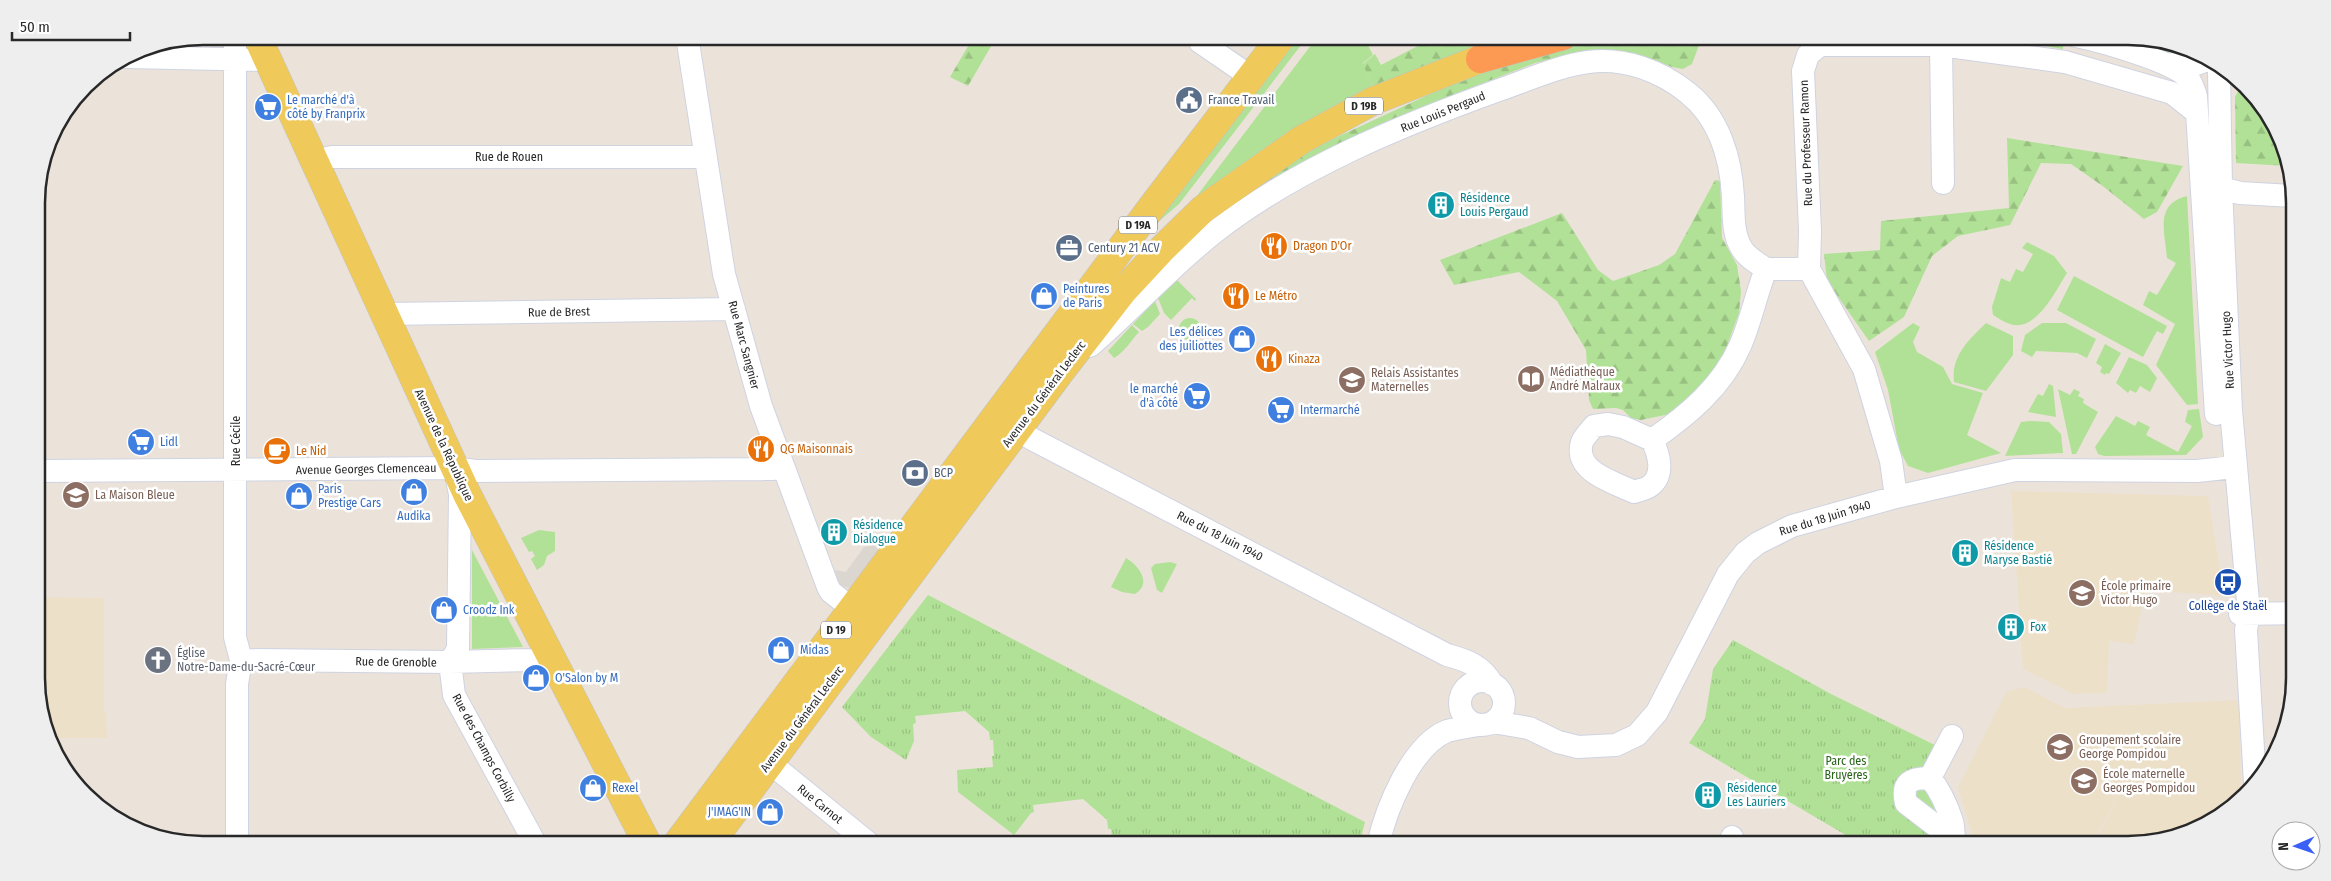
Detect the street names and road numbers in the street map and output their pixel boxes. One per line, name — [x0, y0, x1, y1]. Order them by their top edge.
street label: Rue du Professeur Ramon — [1797, 80, 1815, 206]
street label: Rue Louis Pergaud — [1399, 89, 1487, 135]
road number: D 19B — [1345, 98, 1383, 114]
street label: Rue de Rouen — [475, 150, 543, 164]
road number: D 19A — [1119, 216, 1157, 234]
street label: Rue Marc Sangnier — [725, 299, 763, 392]
street label: Rue de Brest — [528, 304, 590, 320]
street label: Rue Victor Hugo — [2219, 311, 2237, 389]
street label: Avenue du Général Leclerc — [1000, 338, 1088, 450]
street label: Avenue de la République — [412, 387, 476, 503]
street label: Rue Cécile — [229, 416, 243, 466]
street label: Avenue Georges Clemenceau — [296, 461, 436, 477]
street label: Rue du 18 Juin 1940 — [1778, 497, 1872, 539]
street label: Rue du 18 Juin 1940 — [1175, 508, 1265, 564]
road number: D 19 — [821, 622, 851, 638]
street label: Rue de Grenoble — [355, 654, 437, 670]
street label: Avenue du Général Leclerc — [758, 663, 846, 775]
street label: Rue des Champs Corbilly — [449, 691, 519, 805]
street label: Rue Carnot — [795, 782, 846, 827]

